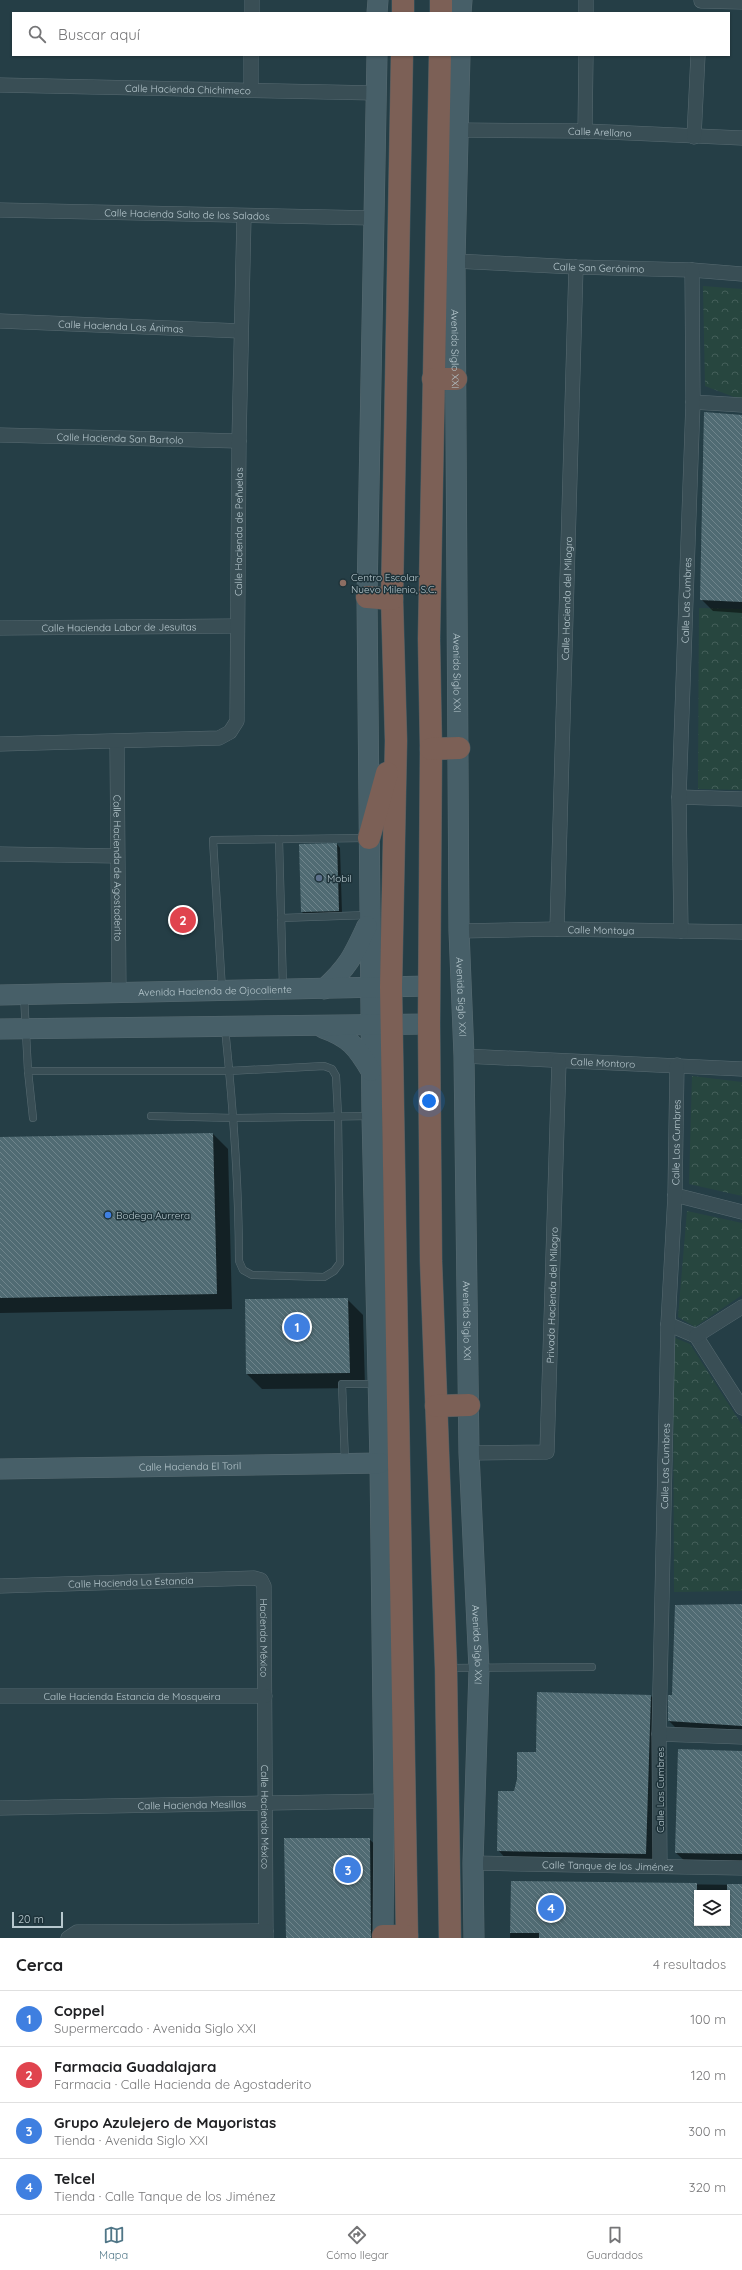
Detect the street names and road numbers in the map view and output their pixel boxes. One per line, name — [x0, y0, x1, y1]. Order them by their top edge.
street label: Calle Hacienda Chichimeco — [125, 82, 251, 97]
street label: Calle Arellano — [568, 125, 632, 140]
street label: Calle Hacienda Salto de los Salados — [104, 206, 270, 223]
street label: Calle San Gerónimo — [553, 260, 645, 276]
street label: Avenida Siglo XXI — [448, 309, 462, 389]
street label: Calle Hacienda Las Ánimas — [58, 317, 184, 336]
street label: Calle Hacienda San Bartolo — [56, 430, 183, 447]
street label: Calle Hacienda de Peñuelas — [232, 467, 246, 596]
street label: Calle Hacienda del Milagro — [559, 536, 575, 660]
street label: Calle Las Cumbres — [678, 557, 695, 643]
street label: Calle Hacienda Labor de Jesuitas — [41, 620, 197, 635]
street label: Avenida Siglo XXI — [450, 633, 464, 713]
street label: Calle Hacienda de Agostaderito — [110, 795, 125, 941]
street label: Calle Montoya — [567, 923, 634, 937]
street label: Avenida Siglo XXI — [453, 957, 469, 1037]
street label: Avenida Hacienda de Ojocaliente — [138, 983, 292, 999]
street label: Calle Montoro — [570, 1055, 635, 1071]
street label: Calle Las Cumbres — [669, 1099, 683, 1185]
street label: Privada Hacienda del Milagro — [544, 1227, 561, 1364]
street label: Avenida Siglo XXI — [460, 1281, 474, 1361]
street label: Calle Las Cumbres — [658, 1423, 673, 1509]
street label: Calle Hacienda El Toril — [139, 1459, 241, 1474]
street label: Calle Hacienda La Estancia — [68, 1574, 194, 1591]
street label: Hacienda México — [257, 1598, 271, 1677]
street label: Avenida Siglo XXI — [469, 1605, 485, 1685]
street label: Calle Hacienda Estancia de Mosqueira — [44, 1690, 220, 1703]
street label: Calle Las Cumbres — [654, 1747, 667, 1833]
street label: Calle Hacienda México — [258, 1765, 272, 1869]
street label: Calle Hacienda Mesillas — [138, 1798, 247, 1812]
street label: Calle Tanque de los Jiménez — [542, 1858, 674, 1874]

